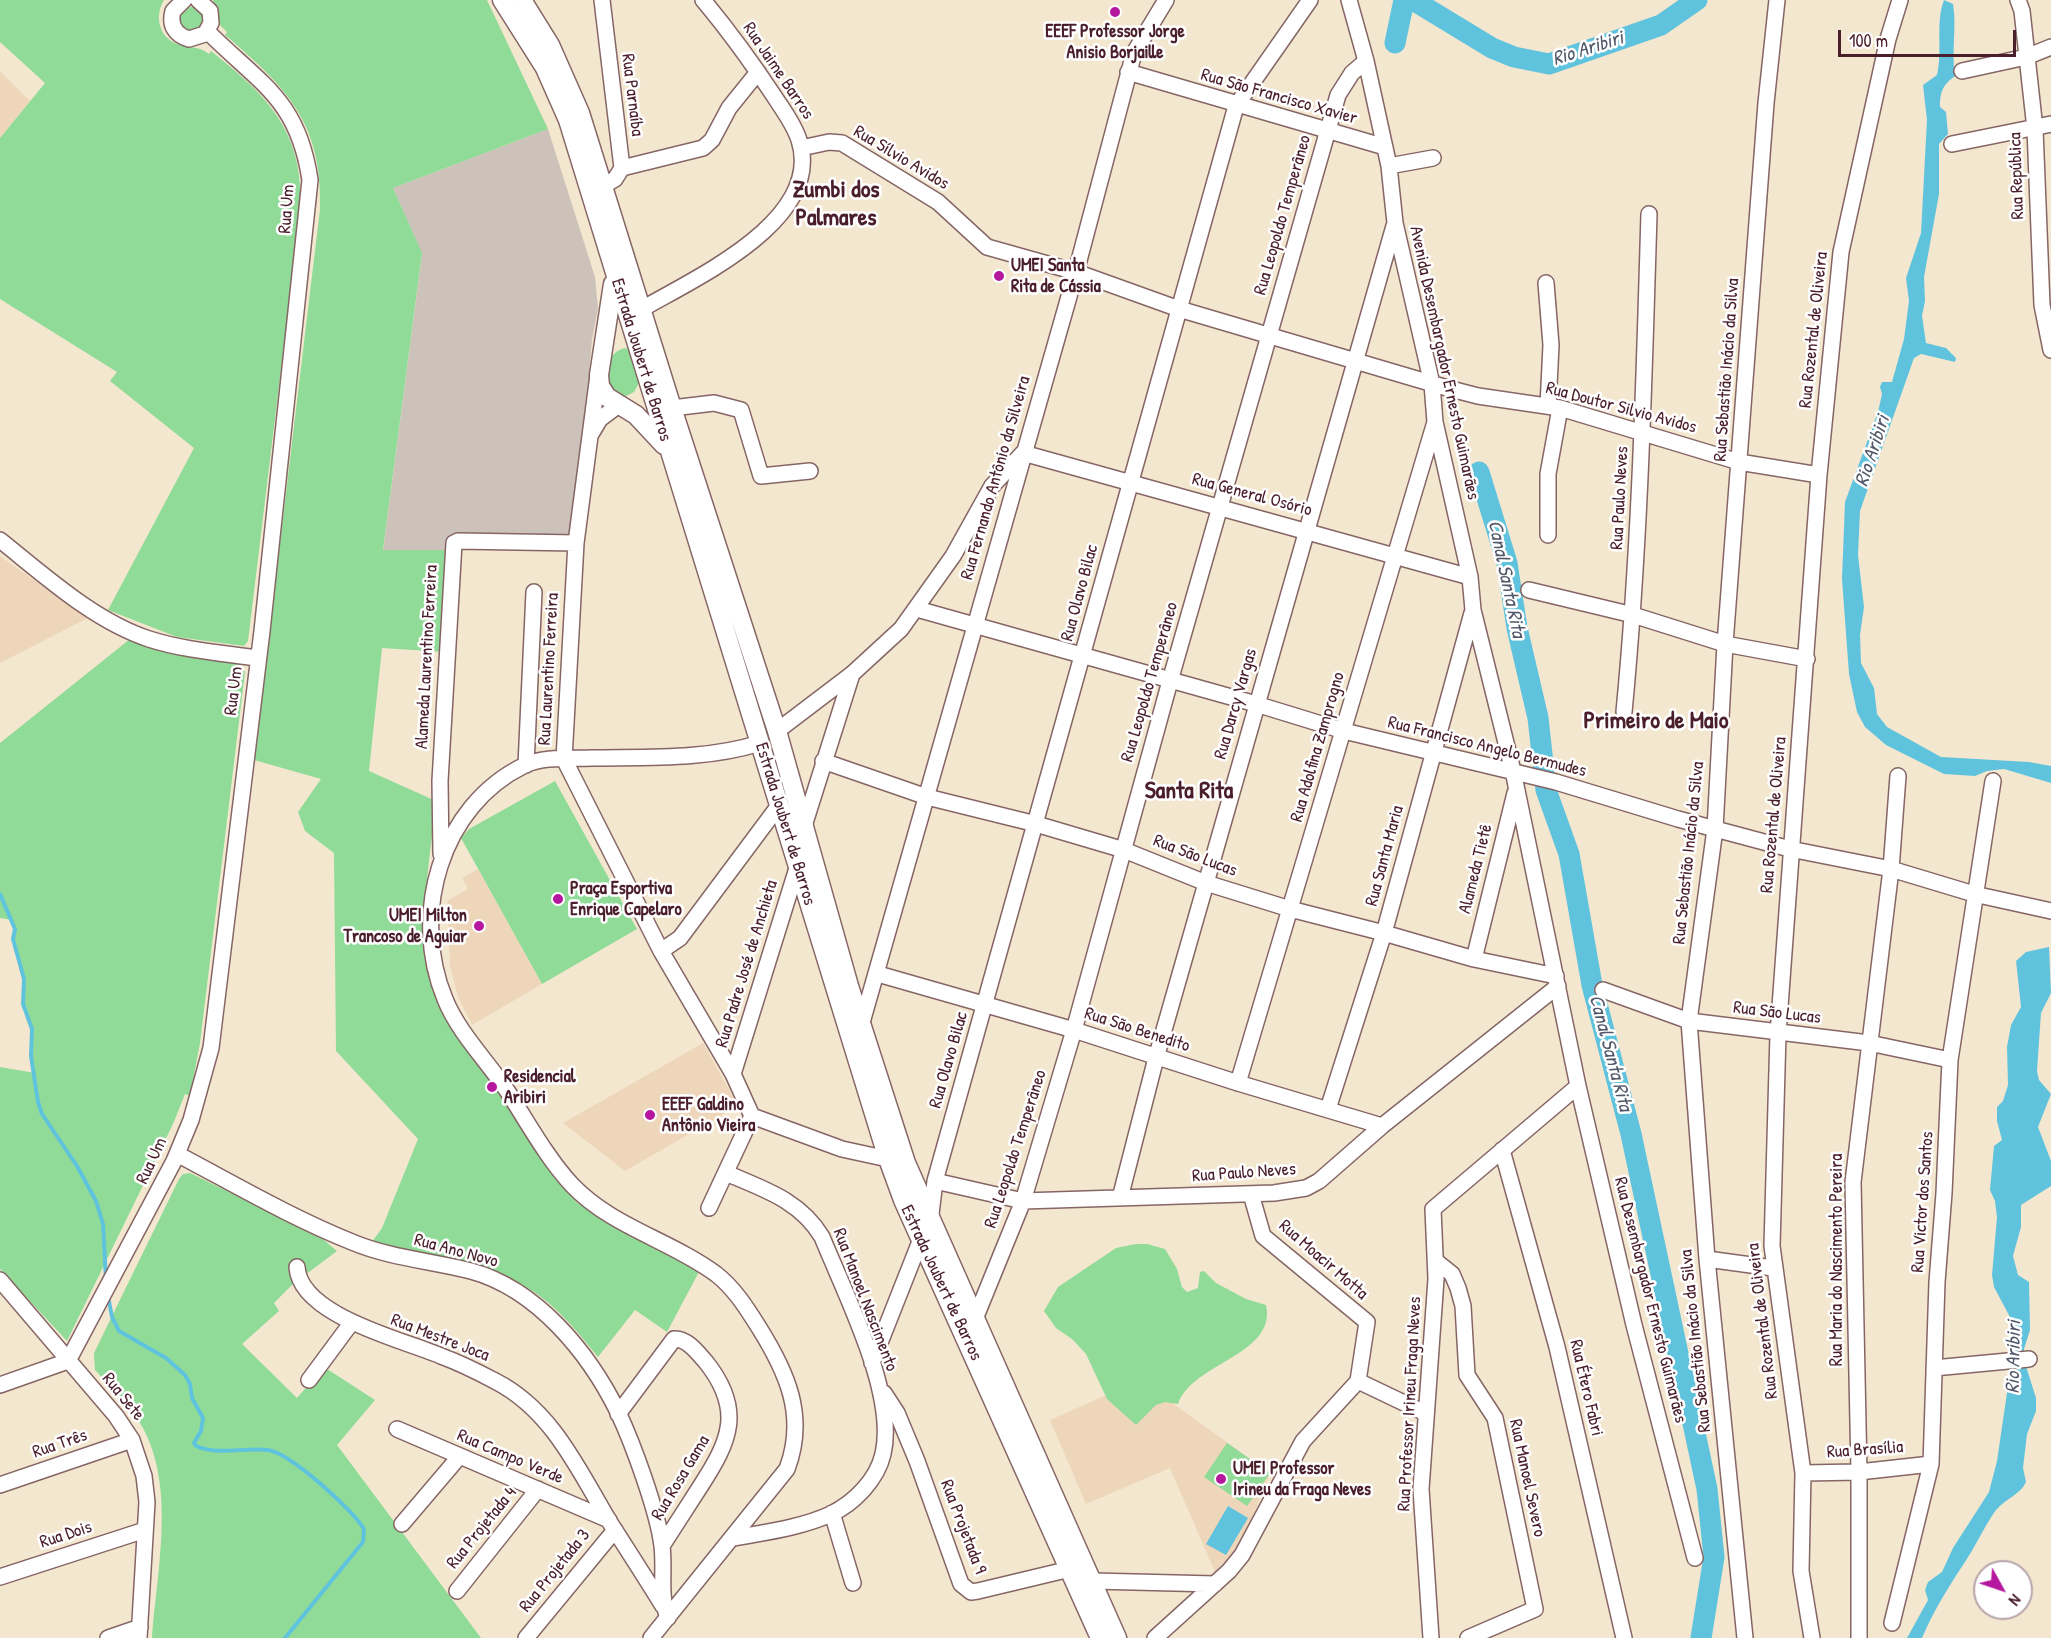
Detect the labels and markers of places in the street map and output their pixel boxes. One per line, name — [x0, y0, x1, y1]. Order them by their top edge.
marker: EEEF Professor Jorge Anisio Borjaille — [1108, 5, 1122, 19]
place label: EEEF Professor Jorge Anisio Borjaille — [1045, 21, 1185, 63]
place label: UMEI Santa Rita de Cássia — [1011, 255, 1101, 298]
marker: UMEI Santa Rita de Cássia — [992, 269, 1006, 283]
place label: Praça Esportiva Enrique Capelaro — [570, 878, 682, 920]
marker: Praça Esportiva Enrique Capelaro — [551, 892, 565, 906]
place label: UMEI Milton Trancoso de Aguiar — [344, 905, 467, 948]
marker: UMEI Milton Trancoso de Aguiar — [472, 919, 486, 933]
place label: Residencial Aribiri — [504, 1066, 575, 1108]
marker: Residencial Aribiri — [485, 1080, 499, 1094]
place label: EEEF Galdino Antônio Vieira — [662, 1094, 755, 1136]
marker: EEEF Galdino Antônio Vieira — [643, 1108, 657, 1122]
place label: UMEI Professor Irineu da Fraga Neves — [1233, 1458, 1371, 1500]
marker: UMEI Professor Irineu da Fraga Neves — [1214, 1472, 1228, 1486]

